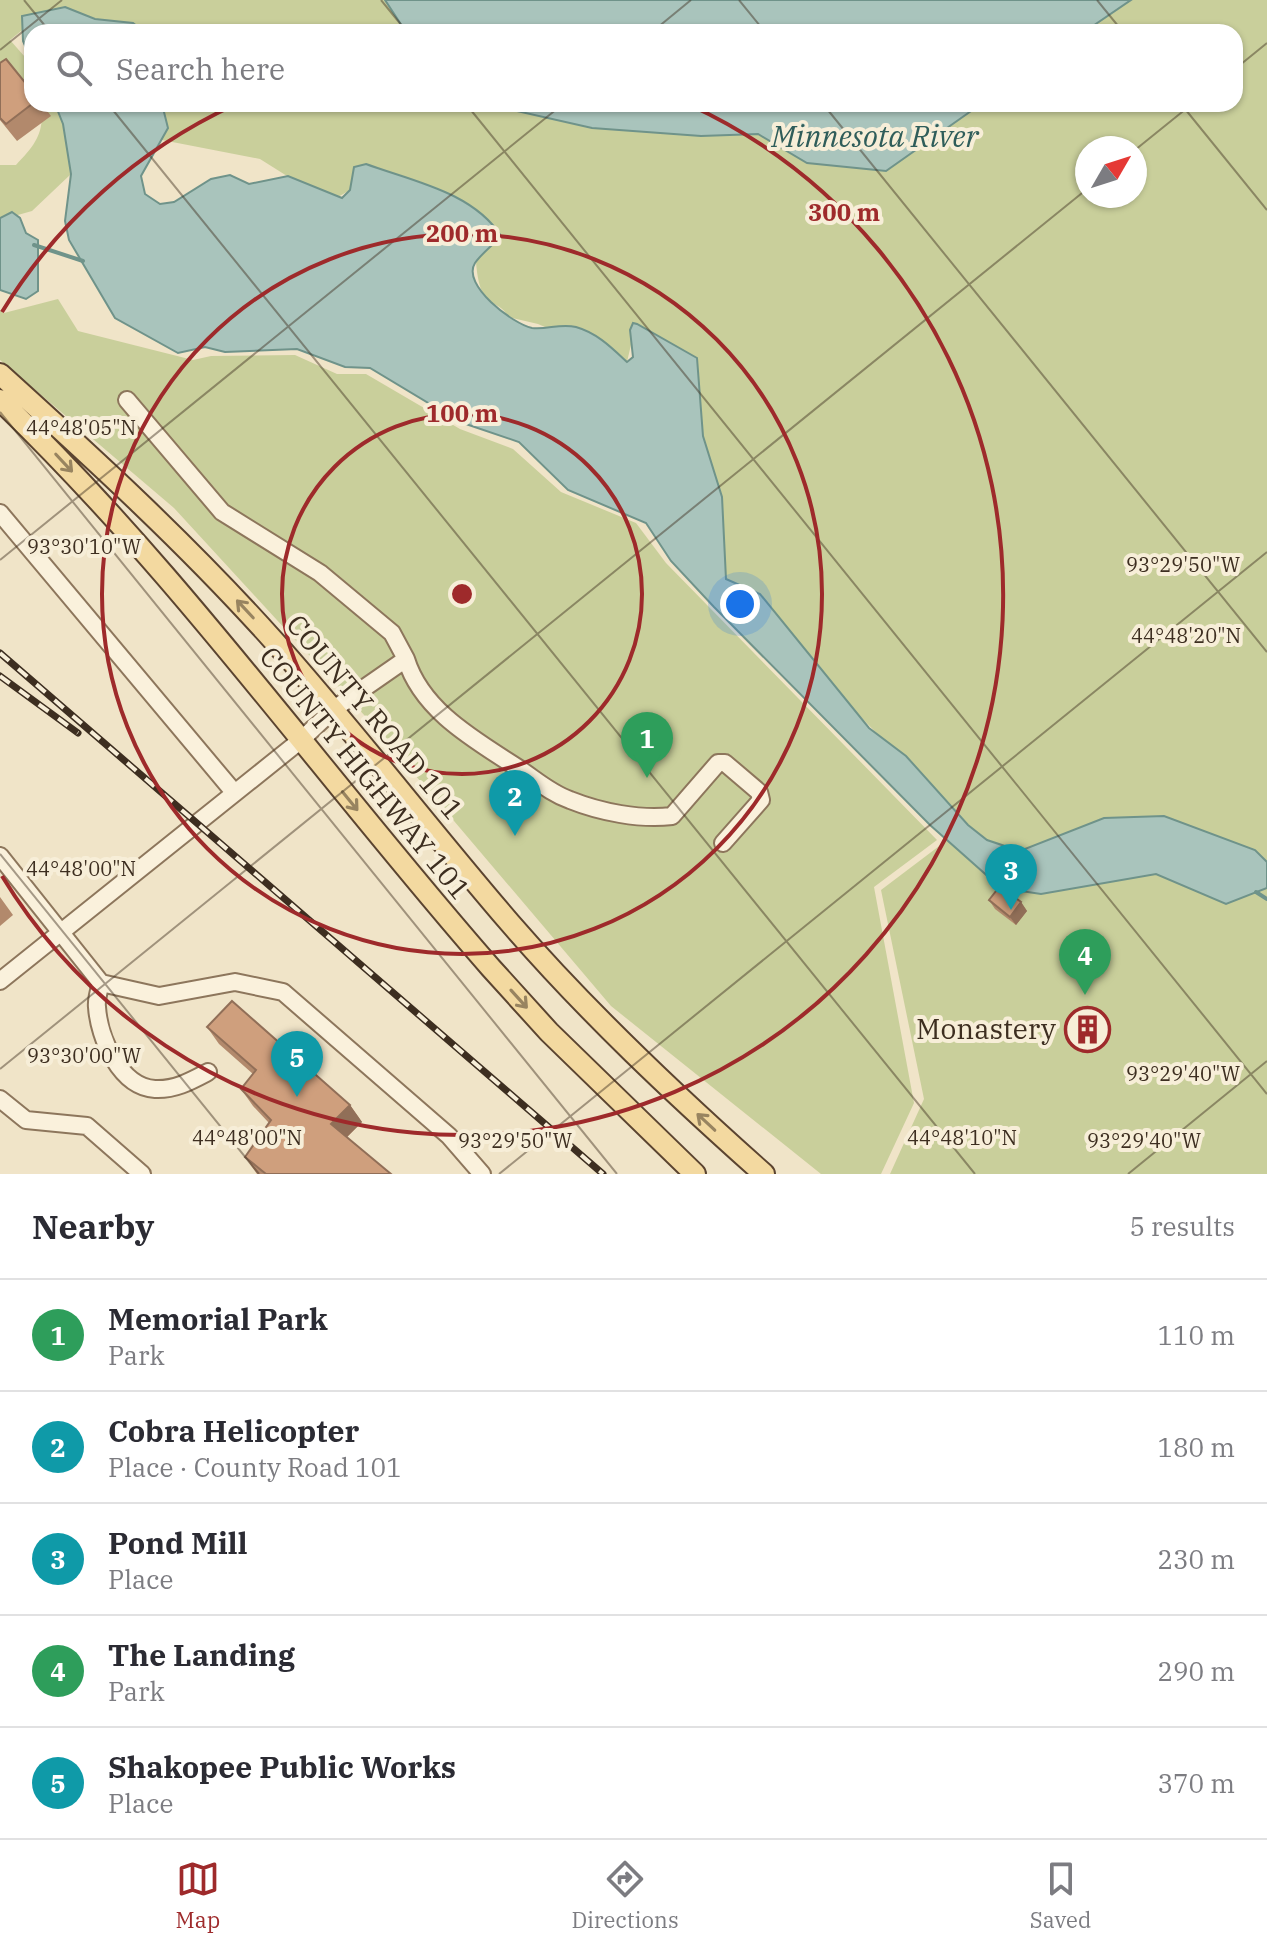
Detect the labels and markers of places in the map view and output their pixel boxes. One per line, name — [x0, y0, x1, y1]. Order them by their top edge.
centre of rings — [448, 580, 476, 608]
pin: 1 — [621, 712, 673, 778]
pin: 2 — [489, 770, 541, 836]
pin: 3 — [985, 844, 1037, 910]
pin: 4 — [1059, 929, 1111, 995]
building icon: Monastery — [1063, 1005, 1111, 1053]
place label: Monastery — [916, 1010, 1056, 1047]
pin: 5 — [271, 1031, 323, 1097]

